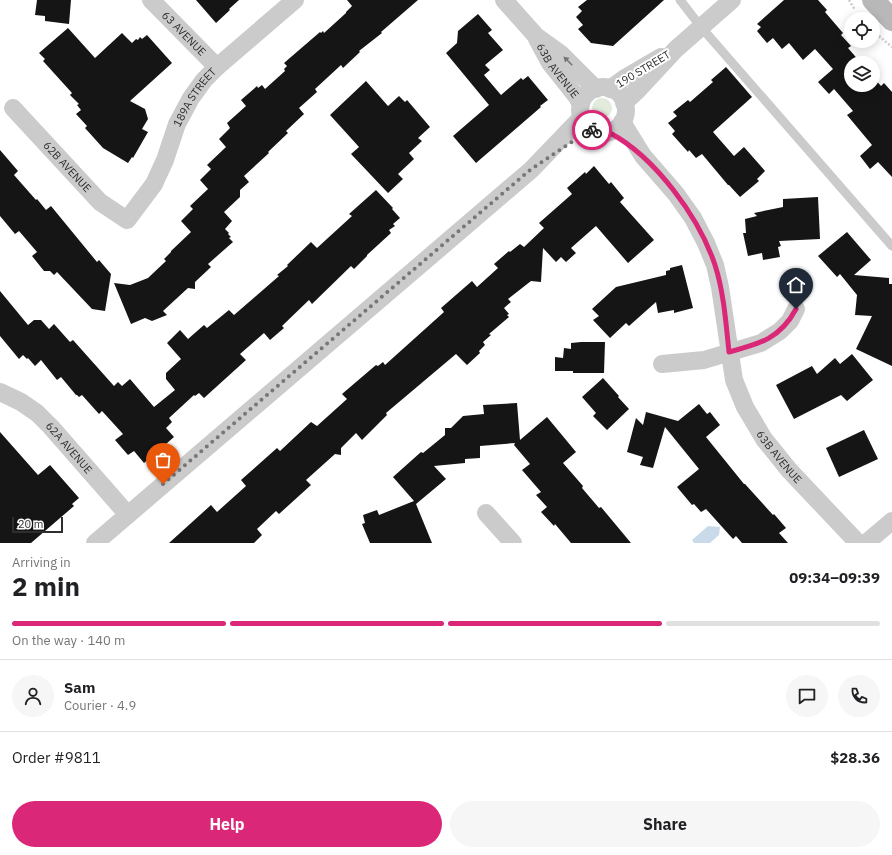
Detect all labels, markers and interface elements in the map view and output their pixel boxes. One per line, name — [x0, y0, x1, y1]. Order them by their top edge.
street label: 63 AVENUE — [159, 8, 209, 59]
map controls — [844, 12, 880, 92]
button: locate — [844, 12, 880, 48]
street label: 63B AVENUE — [534, 41, 582, 101]
street label: 190 STREET — [613, 47, 673, 91]
one-way arrow — [563, 56, 573, 66]
button: layers — [844, 56, 880, 92]
street label: 189A STREET — [170, 64, 220, 129]
courier — [572, 110, 612, 150]
icon: bike — [581, 119, 603, 141]
street label: 62B AVENUE — [40, 138, 94, 195]
pin — [779, 268, 813, 309]
icon: home — [785, 274, 807, 296]
street label: 62A AVENUE — [43, 419, 96, 477]
street label: 63B AVENUE — [753, 428, 805, 486]
pin — [146, 443, 180, 484]
icon: bag — [152, 449, 174, 471]
scale bar — [12, 515, 63, 534]
text: 20 m — [18, 517, 43, 531]
text: Arriving in — [12, 554, 71, 571]
text: 09:34–09:39 — [789, 568, 880, 587]
text: 2 min — [12, 569, 80, 603]
text: On the way · 140 m — [12, 632, 125, 649]
button: person — [12, 675, 54, 717]
button: chat — [786, 675, 828, 717]
button: phone — [838, 675, 880, 717]
text: Sam — [64, 678, 95, 697]
text: Courier · 4.9 — [64, 697, 136, 714]
text: Order #9811 — [12, 748, 101, 767]
text: $28.36 — [830, 748, 880, 767]
button: Help — [12, 801, 442, 847]
button: Share — [450, 801, 880, 847]

